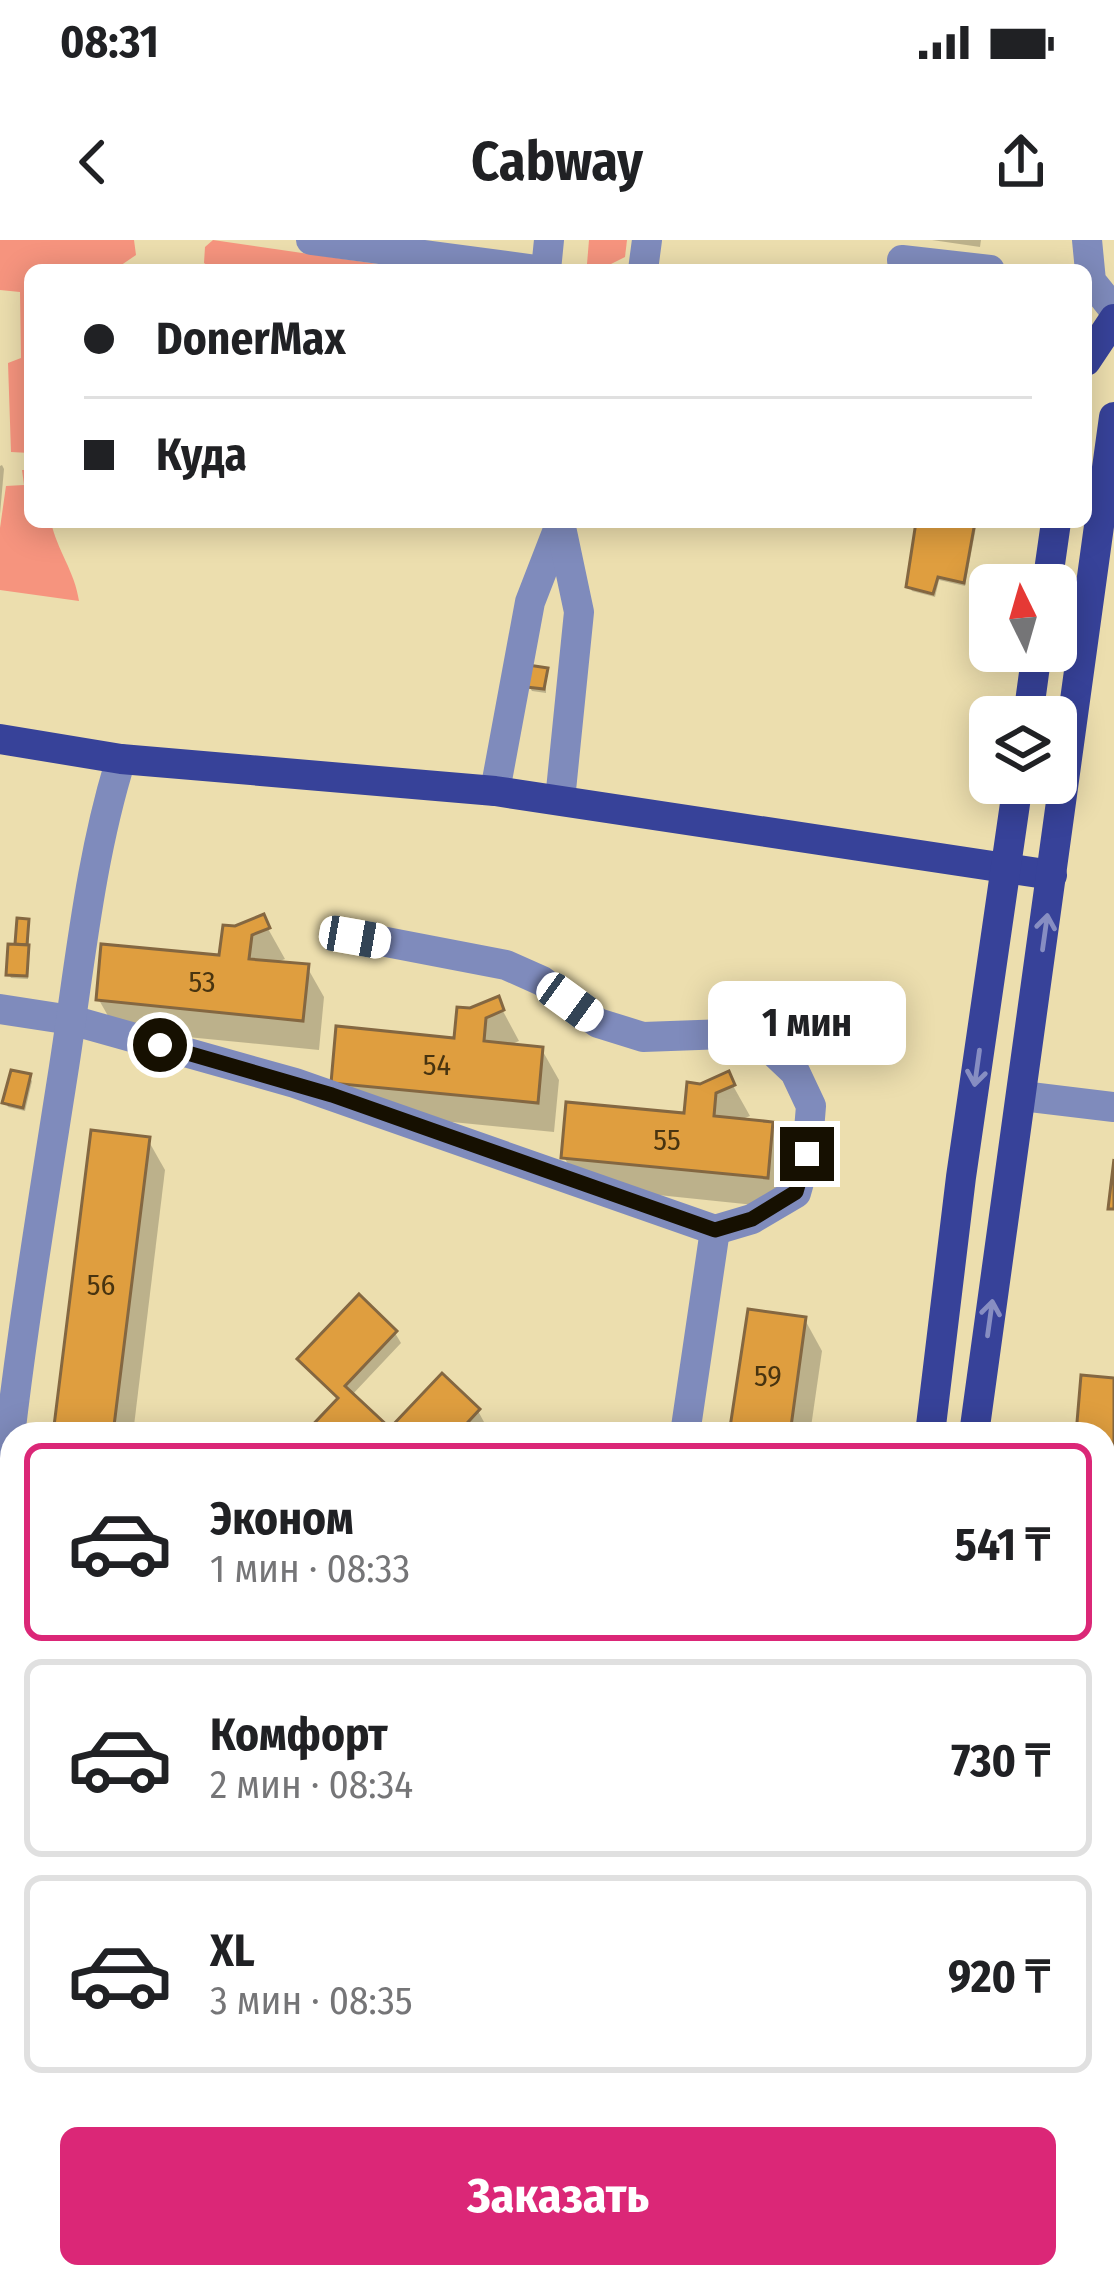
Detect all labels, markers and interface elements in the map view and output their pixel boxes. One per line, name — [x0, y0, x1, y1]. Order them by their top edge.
text: 08:31 — [60, 15, 159, 69]
icon: back — [60, 129, 126, 195]
icon: share — [988, 129, 1054, 195]
text: Cabway — [471, 130, 643, 194]
text: DonerMax — [156, 312, 346, 366]
text: Куда — [156, 428, 247, 482]
north arrow — [969, 564, 1077, 672]
map controls — [969, 564, 1077, 804]
button: layers — [969, 696, 1077, 804]
car — [316, 913, 394, 961]
one-way arrow — [1034, 913, 1056, 952]
house number: 53 — [188, 964, 216, 1000]
car — [530, 966, 610, 1038]
callout: 1 мин — [708, 980, 906, 1064]
text: 1 мин — [762, 1000, 852, 1046]
route start — [133, 1018, 187, 1072]
house number: 54 — [423, 1047, 451, 1083]
one-way arrow — [965, 1048, 988, 1087]
house number: 55 — [653, 1122, 681, 1158]
route end — [780, 1127, 834, 1181]
house number: 56 — [87, 1267, 115, 1303]
one-way arrow — [979, 1299, 1002, 1338]
house number: 59 — [754, 1358, 782, 1394]
icon: car — [66, 1488, 174, 1596]
text: Эконом — [210, 1492, 354, 1546]
text: 541 ₸ — [955, 1518, 1050, 1572]
text: 1 мин · 08:33 — [210, 1546, 410, 1592]
icon: car — [66, 1704, 174, 1812]
text: Комфорт — [210, 1708, 388, 1762]
text: 730 ₸ — [951, 1734, 1050, 1788]
text: 2 мин · 08:34 — [210, 1762, 413, 1808]
icon: car — [66, 1920, 174, 2028]
text: XL — [210, 1924, 255, 1978]
text: 920 ₸ — [948, 1950, 1050, 2004]
text: 3 мин · 08:35 — [210, 1978, 413, 2024]
button: Заказать — [60, 2127, 1056, 2265]

